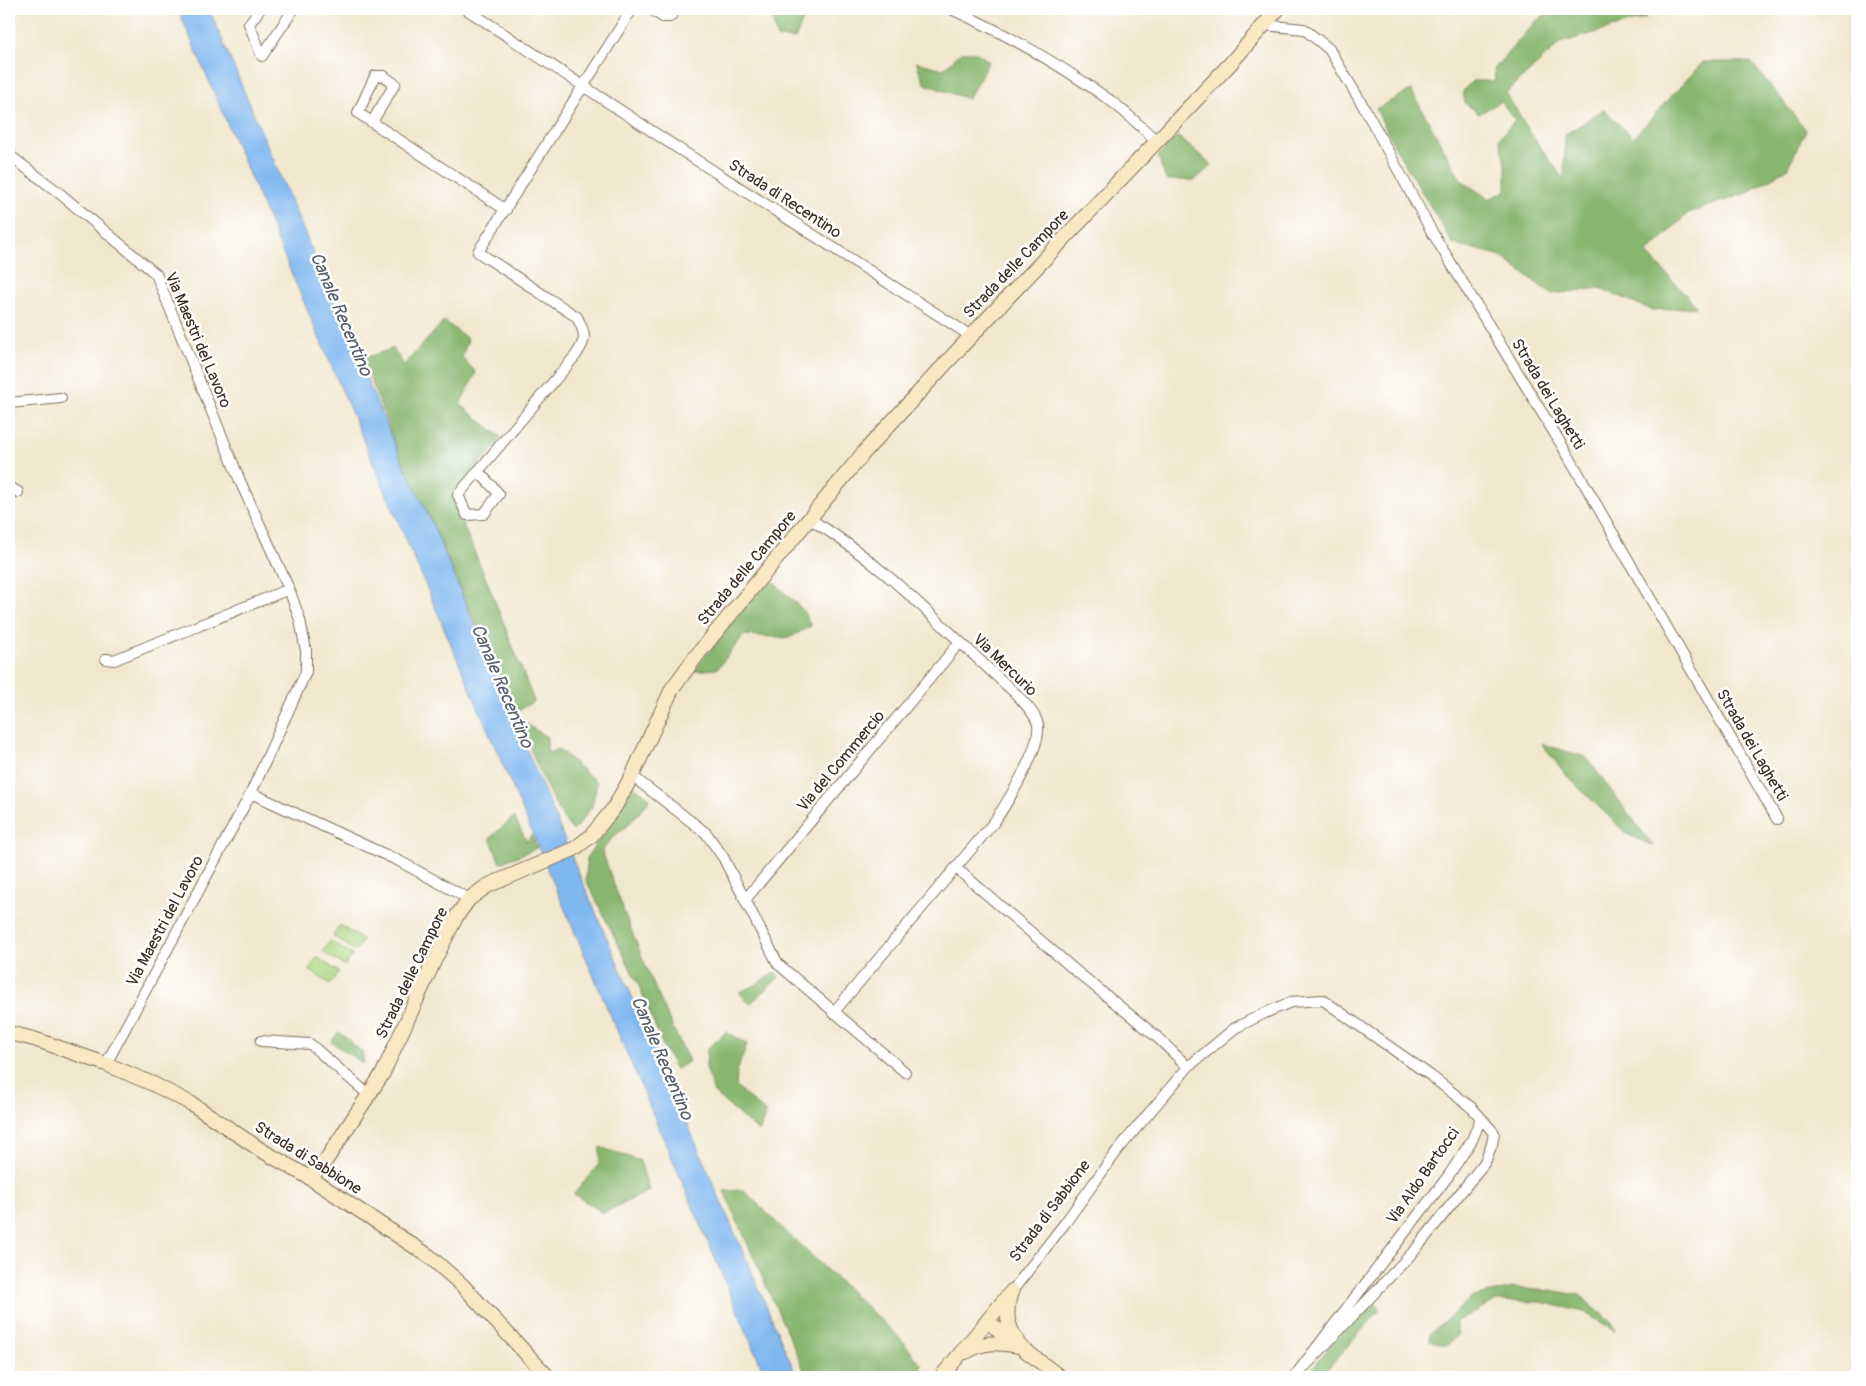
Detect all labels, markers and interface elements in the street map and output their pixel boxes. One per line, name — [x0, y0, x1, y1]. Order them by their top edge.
street label: Strada di Recentino — [725, 155, 846, 243]
street label: Strada delle Campore — [959, 205, 1073, 323]
water label: Canale Recentino — [305, 249, 378, 380]
street label: Via Maestri del Lavoro — [160, 269, 236, 411]
street label: Strada dei Laghetti — [1507, 335, 1589, 453]
street label: Strada delle Campore — [693, 507, 801, 629]
water label: Canale Recentino — [466, 621, 539, 752]
street label: Via Mercurio — [969, 629, 1042, 701]
street label: Strada dei Laghetti — [1712, 686, 1792, 805]
street label: Via del Commercio — [793, 706, 889, 816]
street label: Via Maestri del Lavoro — [122, 852, 208, 990]
street label: Strada delle Campore — [372, 904, 452, 1042]
water label: Canale Recentino — [626, 993, 699, 1124]
street label: Strada di Sabbione — [251, 1117, 365, 1199]
street label: Via Aldo Bartocci — [1382, 1124, 1464, 1228]
street label: Strada di Sabbione — [1005, 1156, 1095, 1266]

